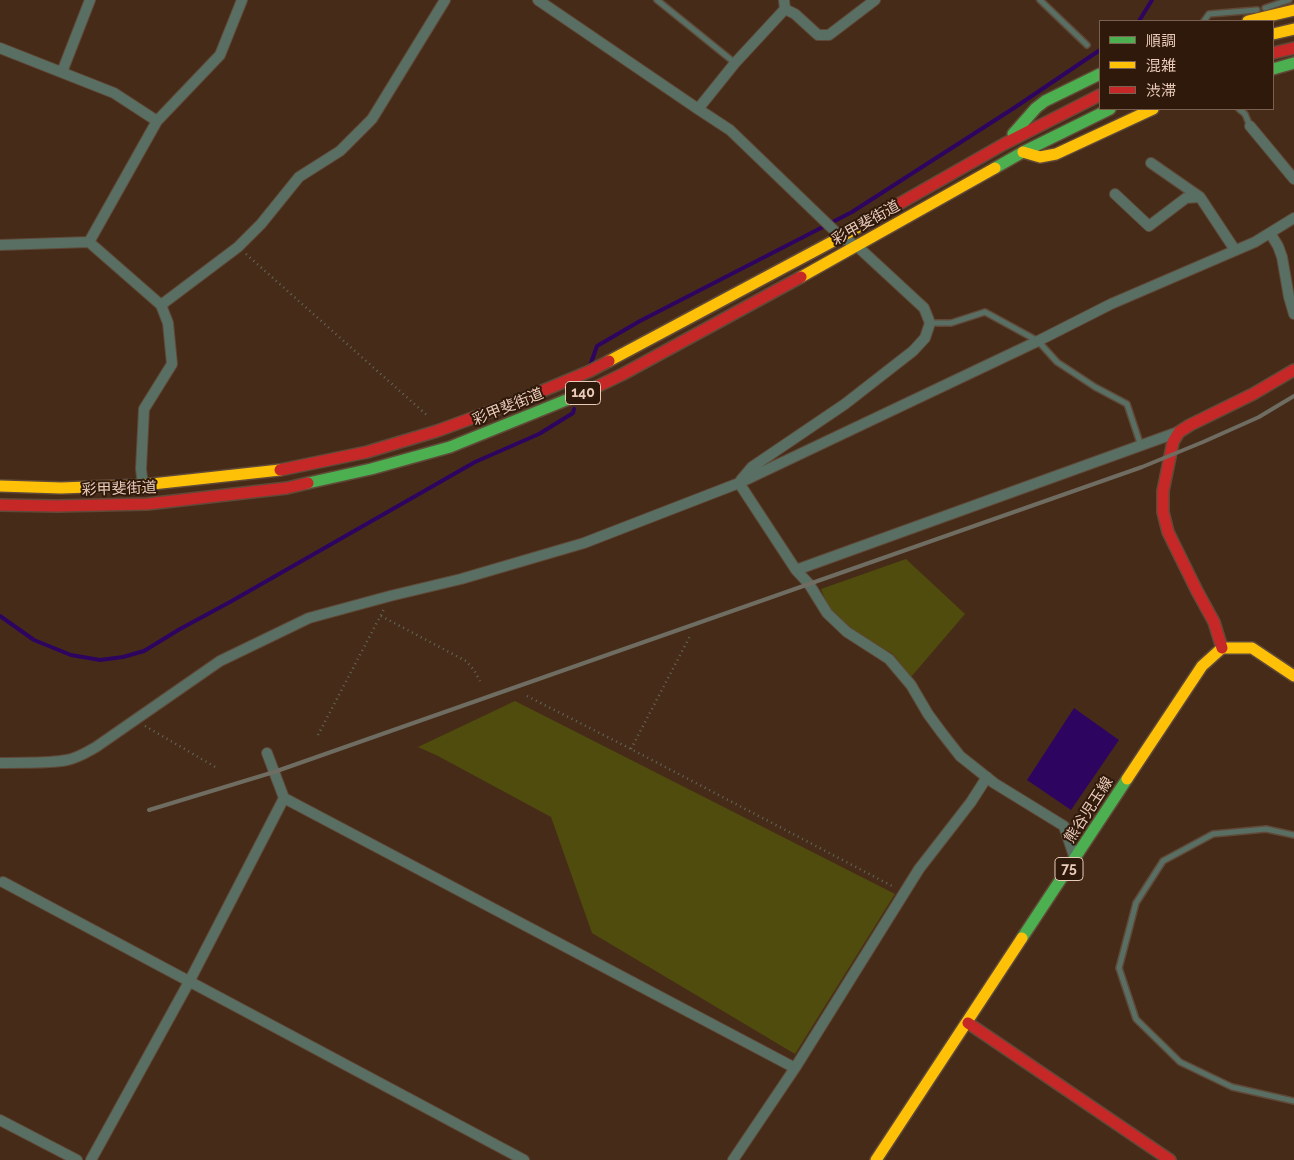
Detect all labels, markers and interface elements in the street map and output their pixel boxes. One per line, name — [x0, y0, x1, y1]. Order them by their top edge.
legend — [1099, 20, 1274, 110]
text: 順調 — [1146, 32, 1176, 50]
text: 混雑 — [1146, 57, 1176, 75]
text: 渋滞 — [1146, 82, 1176, 100]
street label: 彩甲斐街道 — [829, 197, 903, 249]
road number: 140 — [566, 382, 600, 404]
street label: 彩甲斐街道 — [470, 385, 546, 429]
street label: 彩甲斐街道 — [81, 479, 157, 499]
street label: 熊谷児玉線 — [1061, 774, 1117, 846]
road number: 75 — [1055, 858, 1083, 881]

